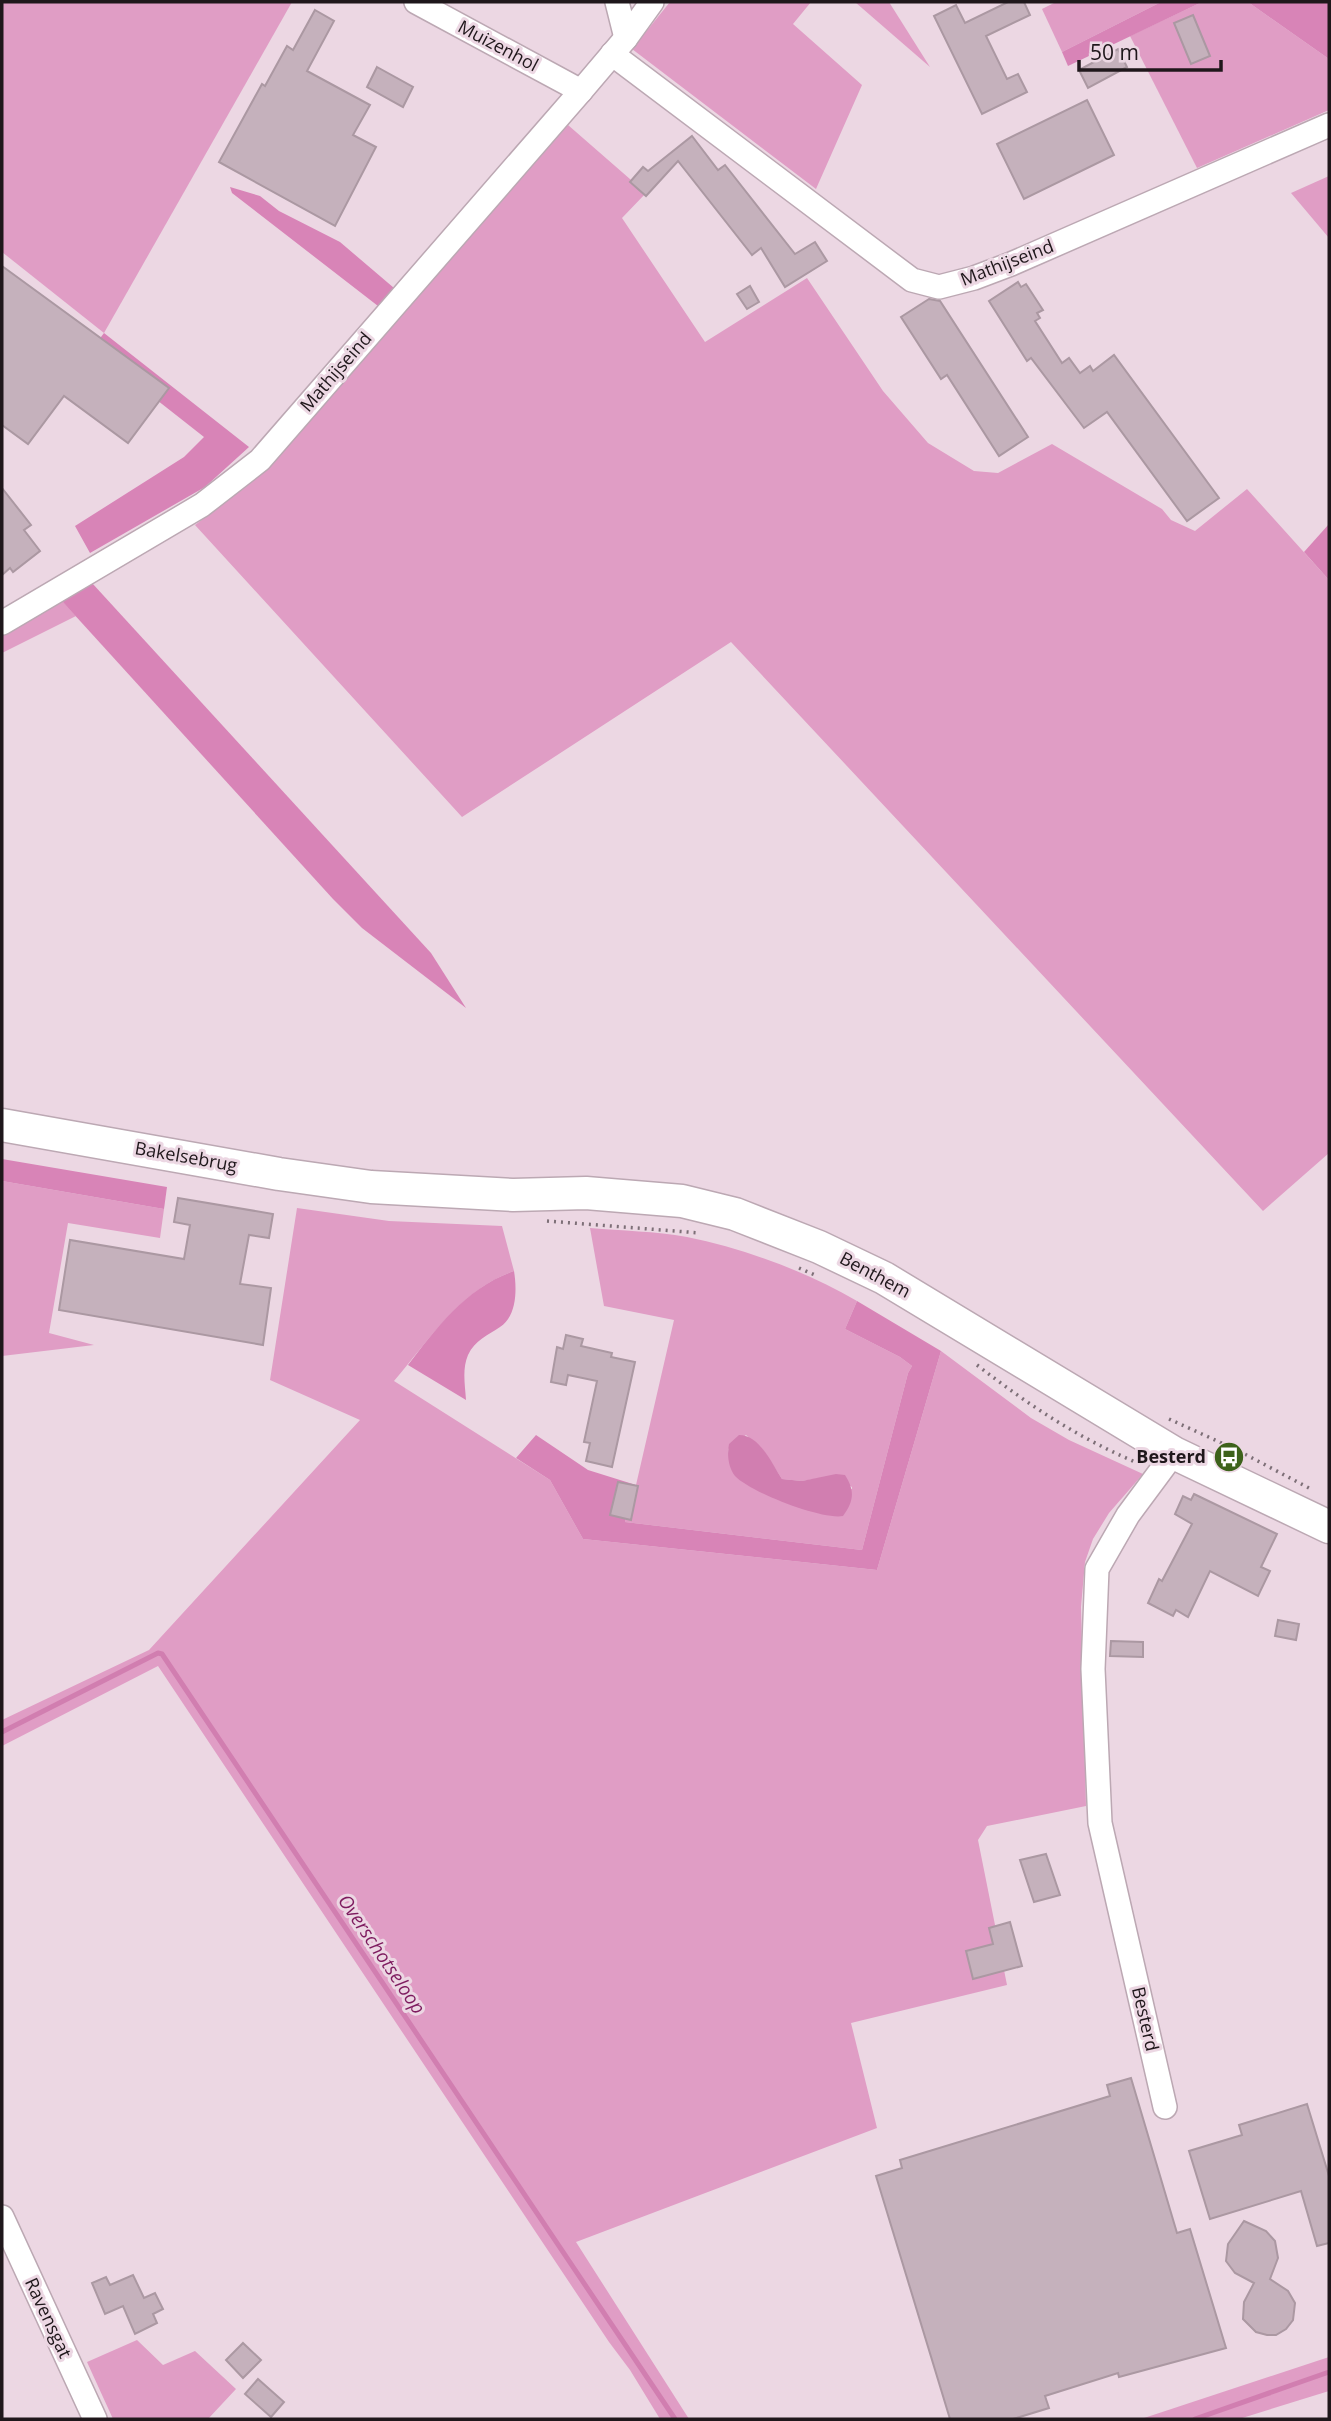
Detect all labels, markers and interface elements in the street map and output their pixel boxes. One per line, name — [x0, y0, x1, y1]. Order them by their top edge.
street label: Muizenhol — [454, 14, 543, 76]
scale bar — [1079, 28, 1221, 72]
text: 50 m — [1090, 38, 1139, 66]
street label: Mathijseind — [957, 233, 1057, 291]
street label: Mathijseind — [294, 326, 376, 416]
street label: Bakelsebrug — [133, 1135, 239, 1177]
street label: Benthem — [836, 1245, 915, 1303]
bus stop icon: Besterd — [1212, 1440, 1246, 1474]
place label: Besterd — [1136, 1444, 1206, 1468]
water label: Overschotseloop — [332, 1889, 432, 2019]
street label: Besterd — [1127, 1984, 1165, 2053]
street label: Ravensgat — [20, 2274, 78, 2362]

